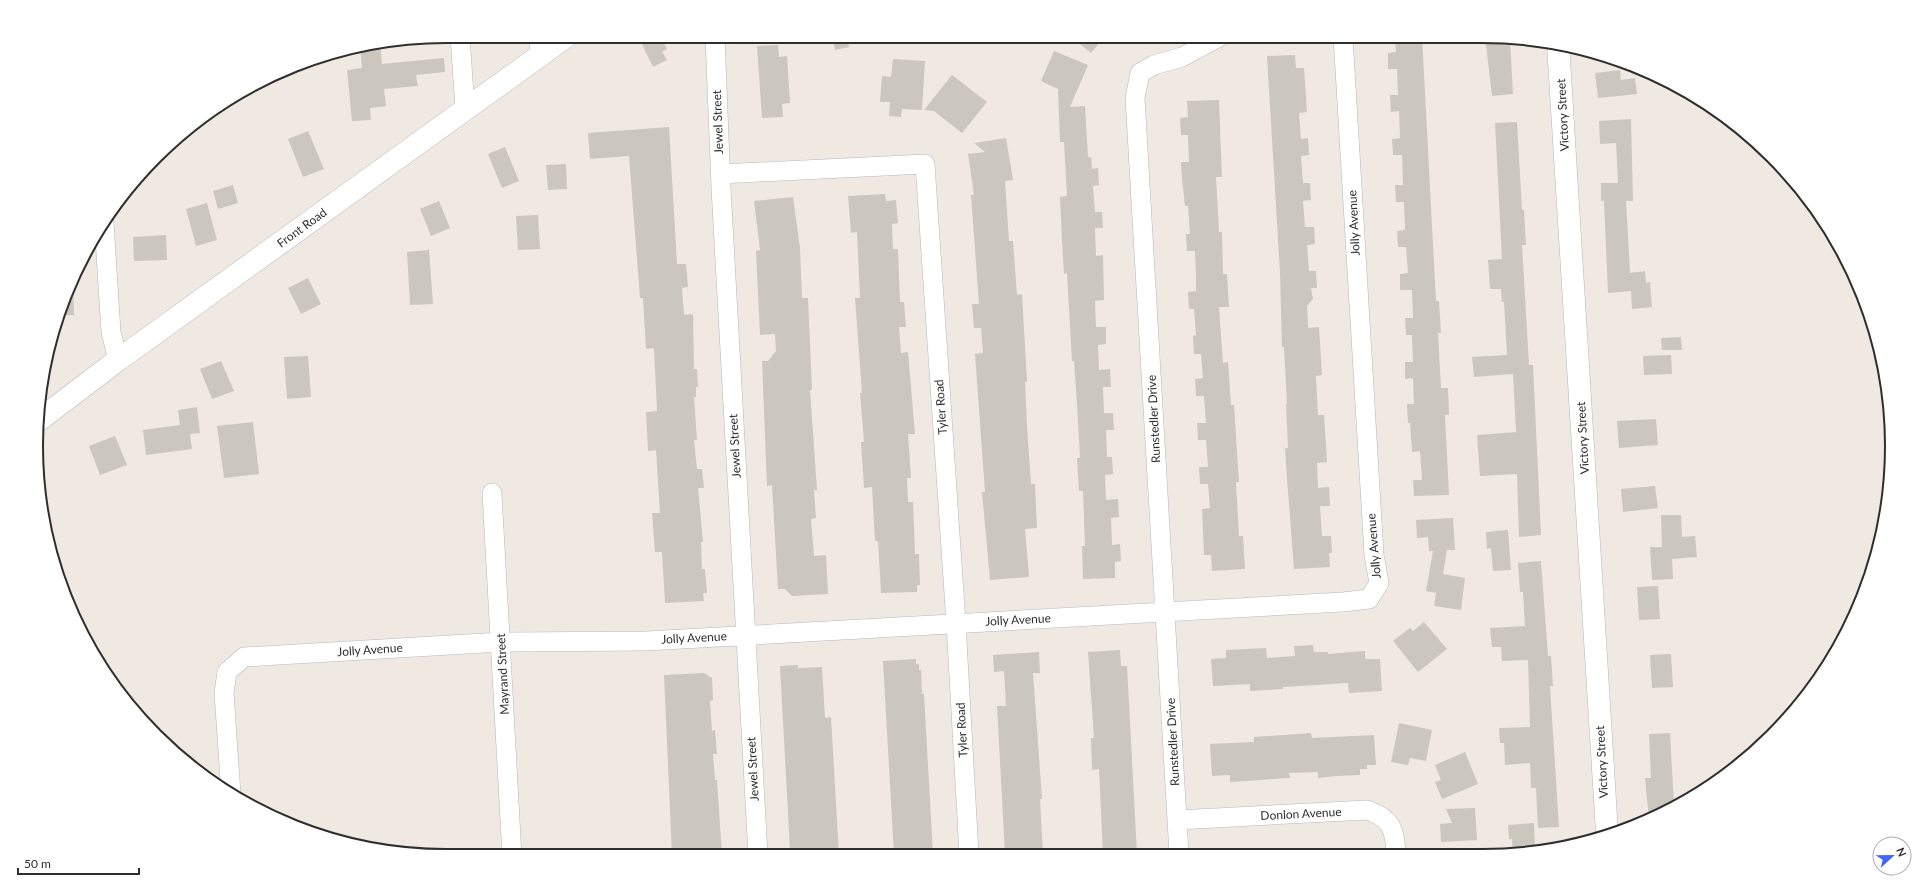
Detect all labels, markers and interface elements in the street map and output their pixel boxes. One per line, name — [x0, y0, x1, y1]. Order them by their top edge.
street label: Victory Street — [1553, 78, 1572, 152]
street label: Jewel Street — [709, 89, 726, 154]
street label: Jolly Avenue — [1344, 190, 1363, 256]
street label: Front Road — [274, 205, 330, 251]
street label: Runstedler Drive — [1144, 375, 1163, 463]
street label: Tyler Road — [931, 379, 950, 435]
street label: Victory Street — [1573, 401, 1592, 475]
street label: Jewel Street — [725, 413, 744, 479]
street label: Jolly Avenue — [1363, 513, 1384, 579]
street label: Jolly Avenue — [985, 610, 1051, 629]
street label: Jolly Avenue — [661, 628, 727, 647]
street label: Mayrand Street — [493, 632, 512, 715]
street label: Jolly Avenue — [337, 640, 403, 659]
street label: Runstedler Drive — [1163, 698, 1182, 786]
street label: Tyler Road — [953, 702, 970, 758]
street label: Victory Street — [1592, 725, 1611, 799]
street label: Jewel Street — [743, 736, 762, 802]
street label: Donlon Avenue — [1260, 804, 1342, 823]
north arrow — [1872, 836, 1912, 876]
text: N — [1894, 846, 1909, 858]
scale bar — [18, 850, 139, 876]
text: 50 m — [24, 856, 51, 871]

